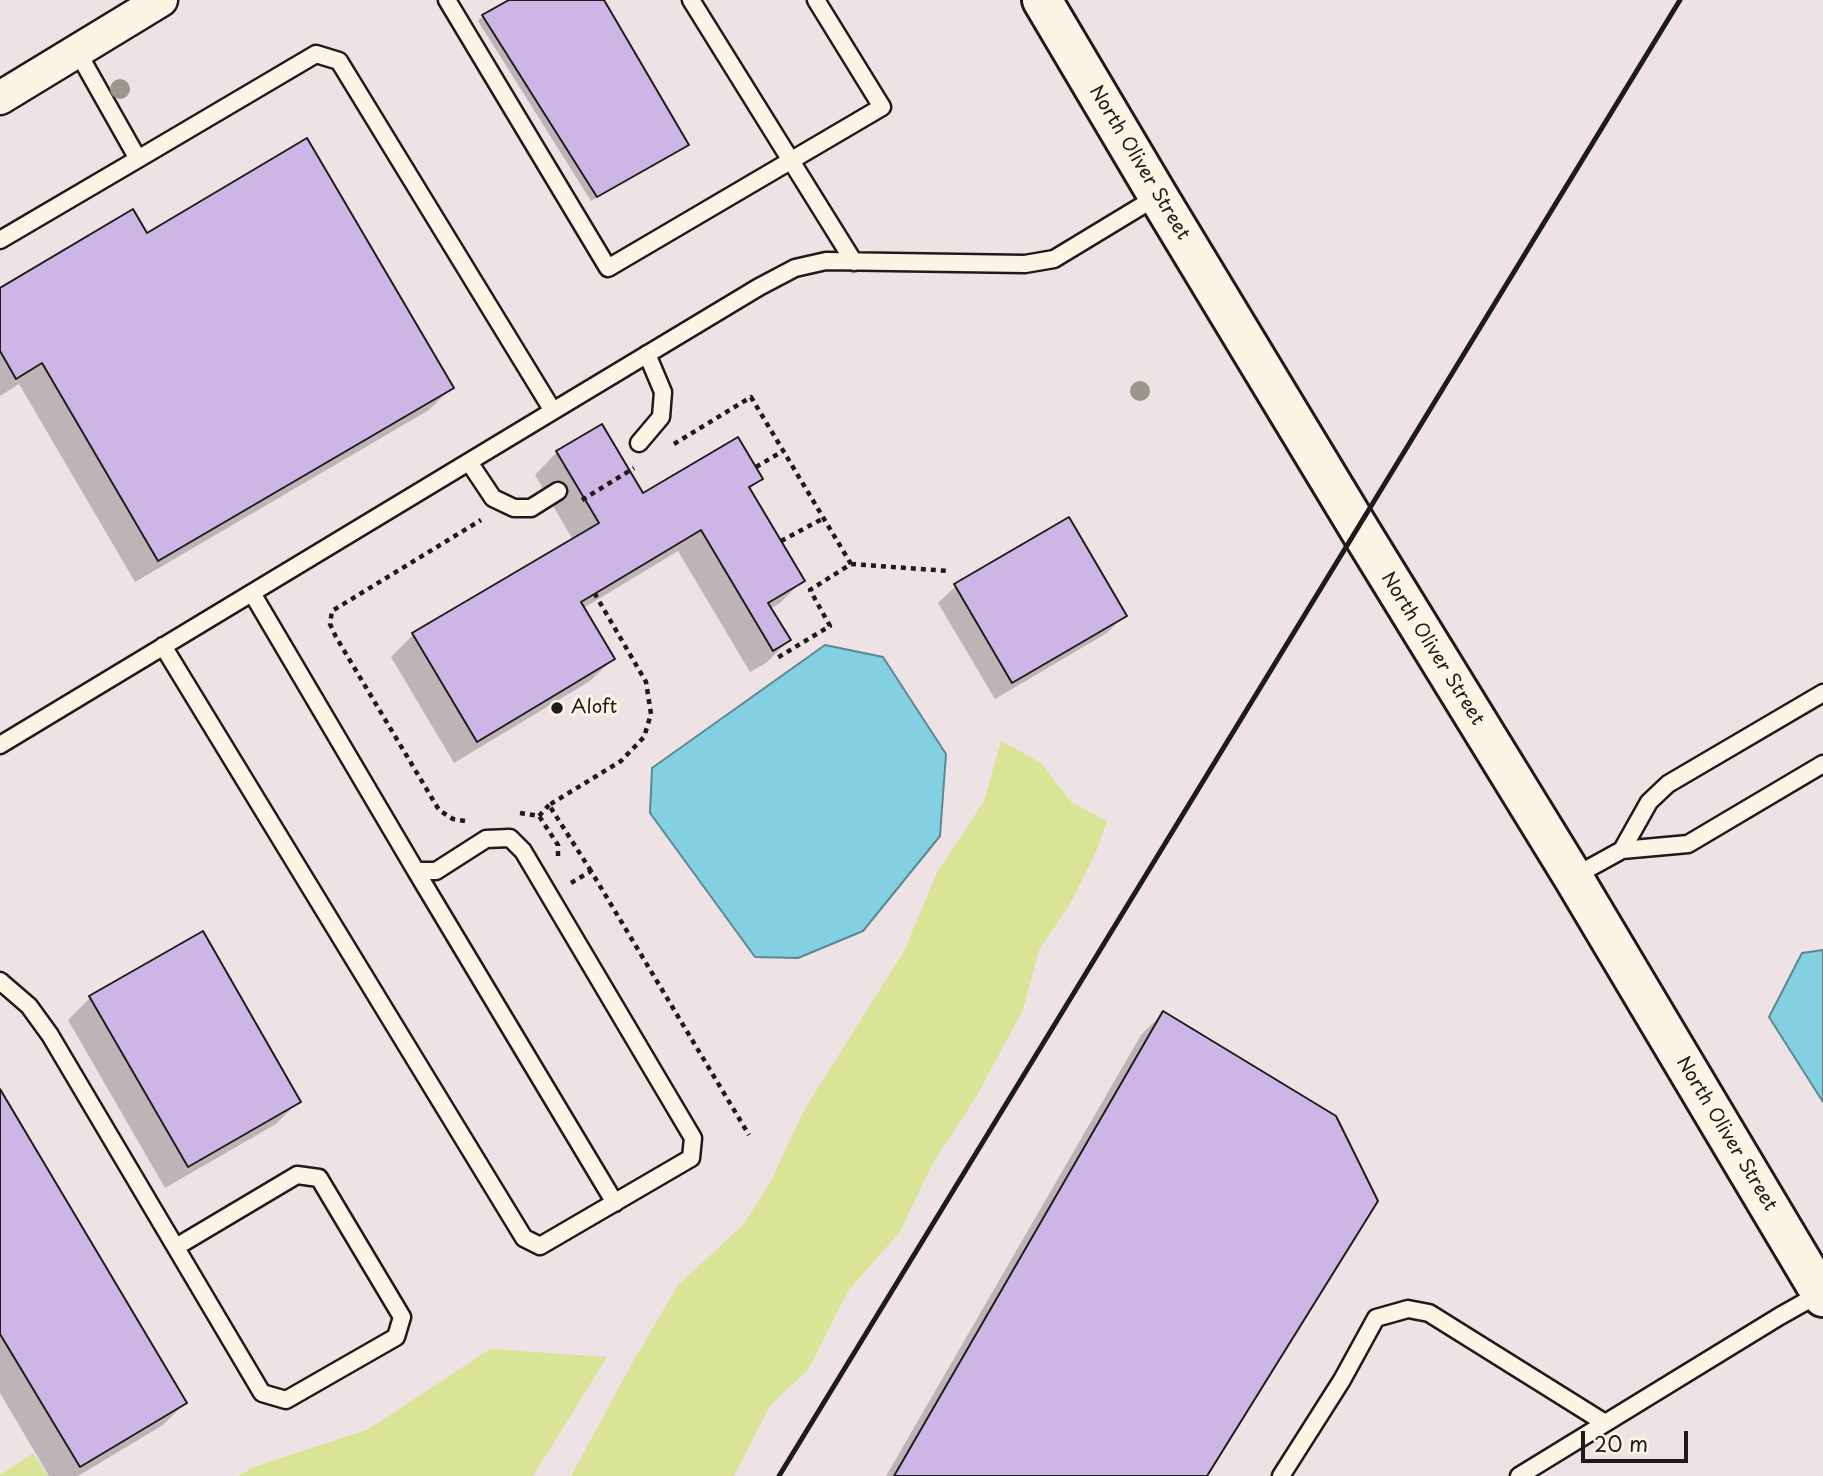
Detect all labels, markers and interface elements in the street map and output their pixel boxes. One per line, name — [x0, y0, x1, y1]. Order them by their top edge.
street label: North Oliver Street — [1084, 82, 1194, 244]
street label: North Oliver Street — [1376, 568, 1488, 730]
place label: Aloft — [571, 697, 617, 719]
marker: Aloft — [549, 700, 565, 716]
street label: North Oliver Street — [1671, 1053, 1781, 1215]
scale bar — [1585, 1416, 1692, 1460]
text: 20 m — [1594, 1427, 1648, 1459]

